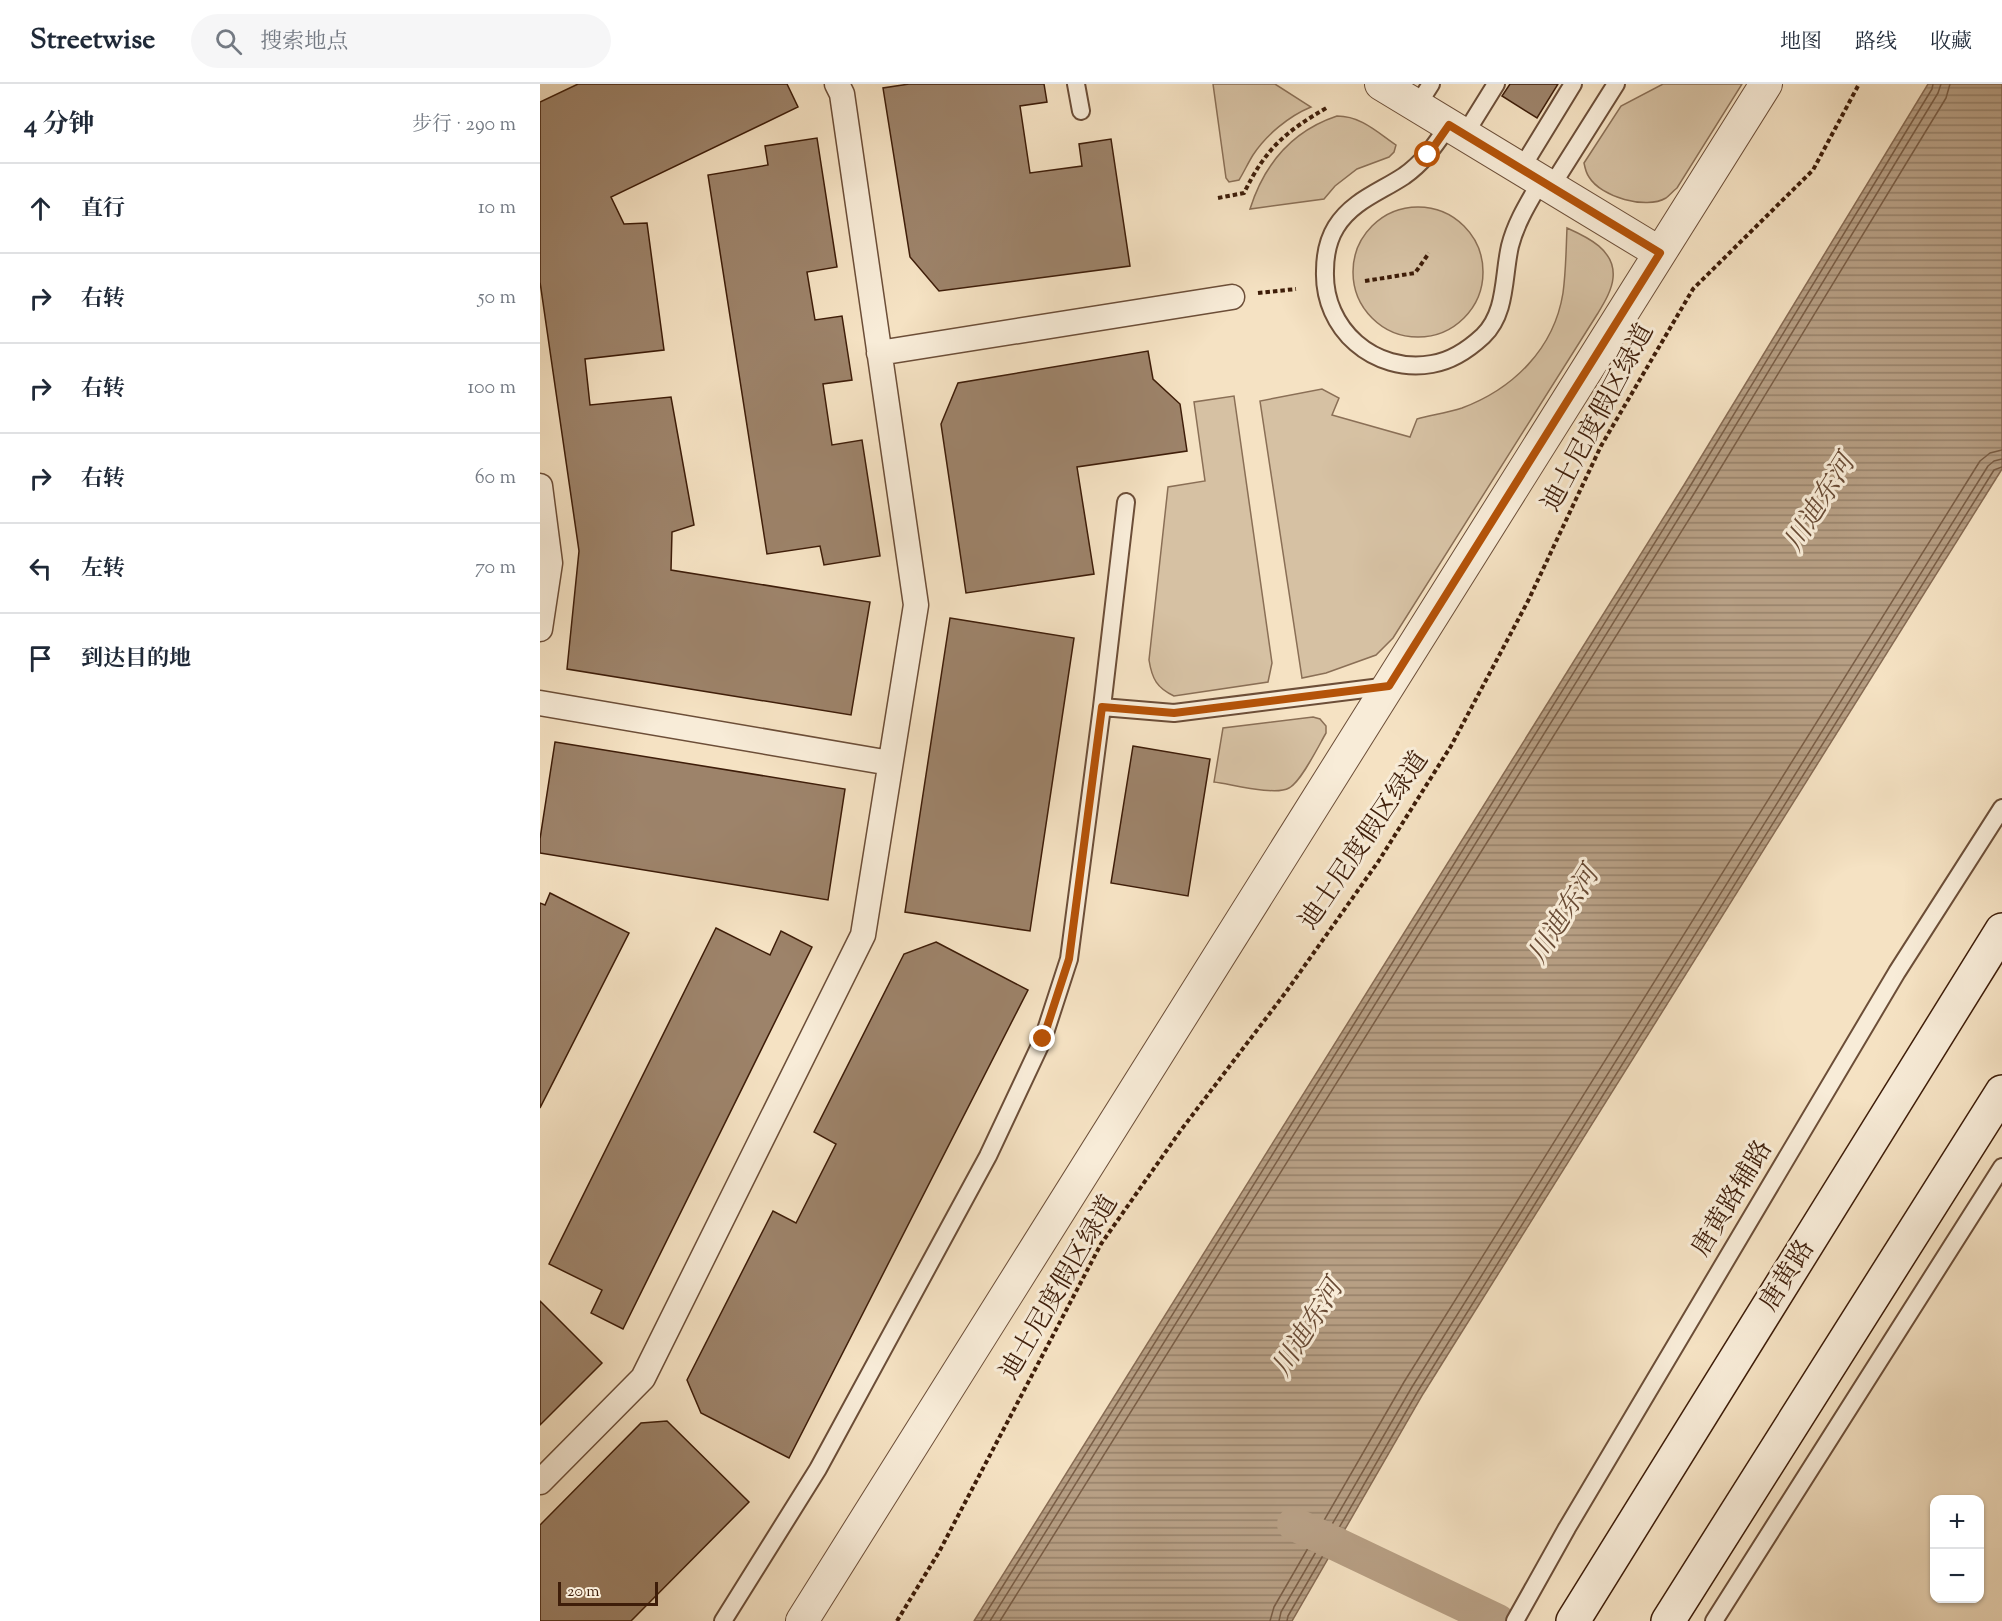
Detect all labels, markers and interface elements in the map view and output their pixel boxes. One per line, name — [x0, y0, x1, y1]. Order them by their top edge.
search box — [191, 14, 611, 68]
text: Streetwise — [30, 21, 155, 61]
icon: search — [212, 25, 245, 58]
text: 搜索地点 — [260, 27, 348, 59]
text: 地图 — [1780, 28, 1822, 58]
text: 路线 — [1855, 28, 1897, 58]
text: 收藏 — [1930, 28, 1972, 58]
text: 4 分钟 — [24, 107, 95, 144]
text: 步行 · 290 m — [412, 111, 516, 140]
route start — [1414, 141, 1440, 167]
icon: ahead — [24, 192, 57, 225]
text: 直行 — [81, 194, 125, 226]
text: 10 m — [478, 194, 516, 223]
icon: right — [24, 282, 57, 315]
text: 右转 — [81, 284, 125, 316]
text: 50 m — [478, 284, 516, 313]
street label: 迪士尼度假区绿道 — [1534, 317, 1664, 519]
icon: right — [24, 372, 57, 405]
text: 右转 — [81, 374, 125, 406]
text: 100 m — [467, 374, 516, 403]
water label: 川迪东河 — [1776, 444, 1869, 560]
icon: right — [24, 462, 57, 495]
text: 右转 — [81, 464, 125, 496]
text: 60 m — [475, 464, 516, 493]
icon: left — [24, 552, 57, 585]
text: 左转 — [81, 554, 125, 586]
text: 70 m — [475, 554, 516, 583]
icon: arrive — [24, 642, 57, 675]
text: 到达目的地 — [81, 644, 191, 676]
street label: 迪士尼度假区绿道 — [1292, 744, 1438, 938]
water label: 川迪东河 — [1520, 856, 1613, 972]
route end — [1029, 1025, 1055, 1051]
street label: 唐黄路辅路 — [1684, 1134, 1782, 1264]
street label: 迪士尼度假区绿道 — [992, 1189, 1128, 1387]
street label: 唐黄路 — [1752, 1233, 1824, 1319]
water label: 川迪东河 — [1264, 1269, 1357, 1385]
map controls — [1930, 1495, 1984, 1603]
button: + — [1930, 1495, 1984, 1549]
button: − — [1930, 1549, 1984, 1603]
scale bar — [558, 1579, 658, 1606]
text: 20 m — [567, 1581, 600, 1604]

